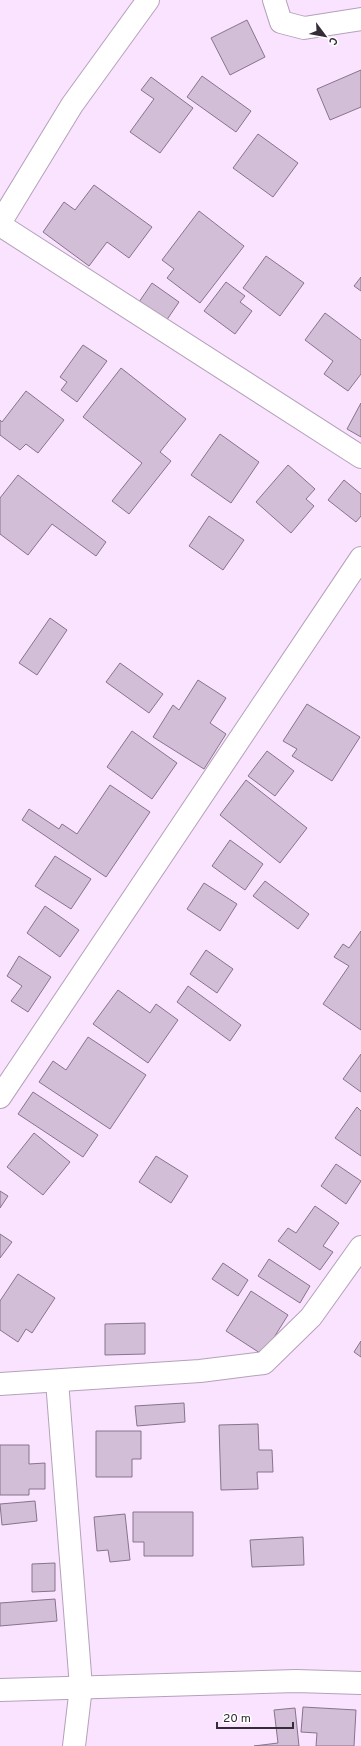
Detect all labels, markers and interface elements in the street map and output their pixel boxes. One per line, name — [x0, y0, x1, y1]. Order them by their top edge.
north arrow — [305, 16, 345, 56]
text: С — [325, 34, 340, 47]
scale bar — [217, 1704, 293, 1730]
text: 20 m — [223, 1711, 251, 1727]

